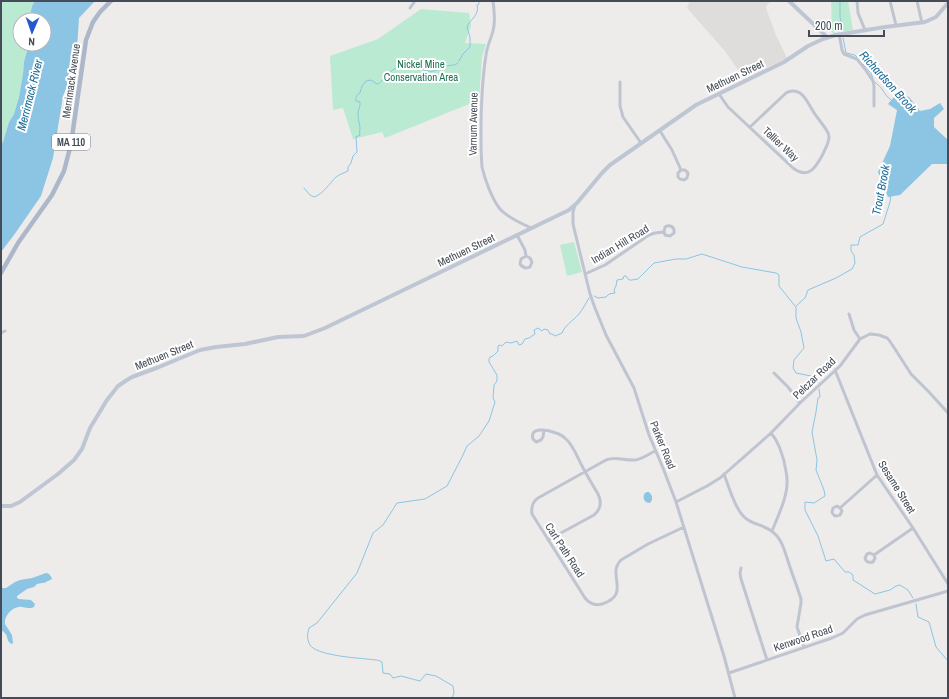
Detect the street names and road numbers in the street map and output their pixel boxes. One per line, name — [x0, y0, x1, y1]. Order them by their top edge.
street label: Merrimack Avenue — [59, 43, 83, 119]
street label: Methuen Street — [704, 56, 766, 96]
street label: Varnum Avenue — [465, 92, 481, 156]
street label: Tellier Way — [760, 124, 802, 165]
road number: MA 110 — [52, 134, 90, 150]
street label: Indian Hill Road — [589, 221, 651, 267]
street label: Methuen Street — [435, 230, 497, 270]
street label: Methuen Street — [133, 337, 196, 373]
street label: Pelczar Road — [790, 354, 838, 402]
street label: Parker Road — [647, 419, 679, 471]
street label: Sesame Street — [875, 458, 919, 516]
street label: Cart Path Road — [542, 520, 588, 580]
street label: Kenwood Road — [772, 621, 834, 655]

